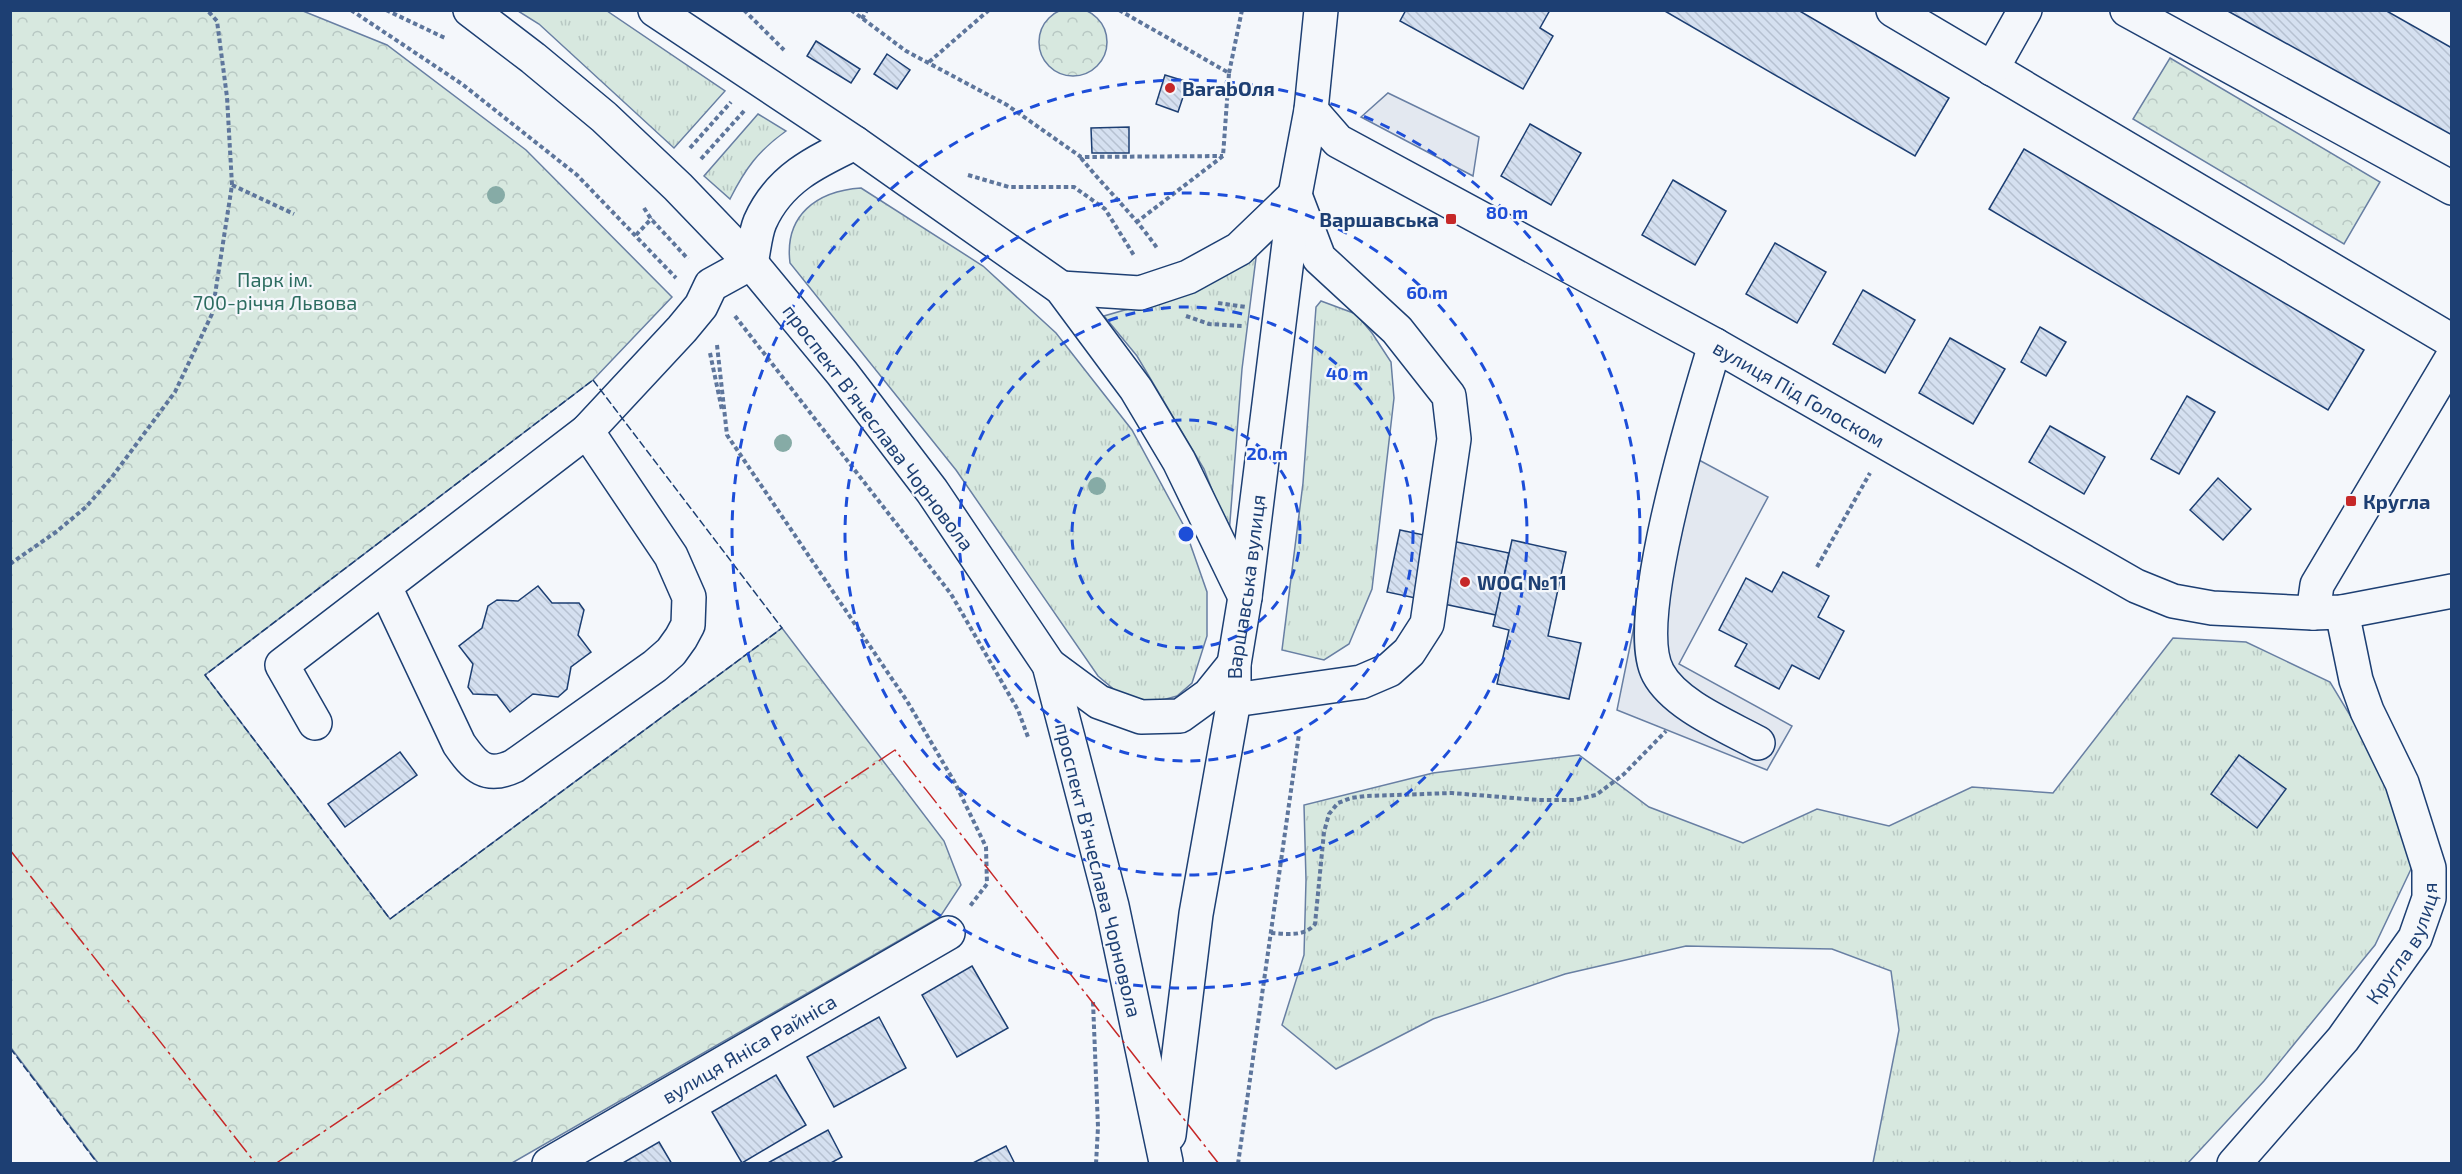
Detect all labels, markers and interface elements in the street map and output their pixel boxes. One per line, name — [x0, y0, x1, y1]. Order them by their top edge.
place label: BarabОля — [1182, 76, 1275, 100]
marker: BarabОля — [1163, 81, 1177, 95]
text: 80 m — [1486, 201, 1528, 223]
place label: Варшавська — [1319, 207, 1439, 231]
marker: Варшавська — [1444, 212, 1458, 226]
park label: Парк ім. 700-річчя Львова — [193, 267, 357, 314]
text: 60 m — [1406, 281, 1448, 303]
street label: проспект Вʼячеслава Чорновола — [778, 299, 980, 555]
street label: вулиця Під Голоском — [1709, 335, 1889, 452]
text: 40 m — [1326, 362, 1368, 384]
text: 20 m — [1246, 442, 1288, 464]
place label: Кругла — [2363, 489, 2431, 513]
street label: Варшавська вулиця — [1222, 493, 1270, 679]
marker: Кругла — [2344, 494, 2358, 508]
centre of rings — [1176, 524, 1196, 544]
place label: WOG №11 — [1477, 570, 1567, 594]
marker: WOG №11 — [1458, 575, 1472, 589]
street label: проспект Вʼячеслава Чорновола — [1051, 720, 1147, 1020]
street label: Кругла вулиця — [2360, 882, 2442, 1008]
street label: вулиця Яніса Райніса — [657, 988, 840, 1108]

